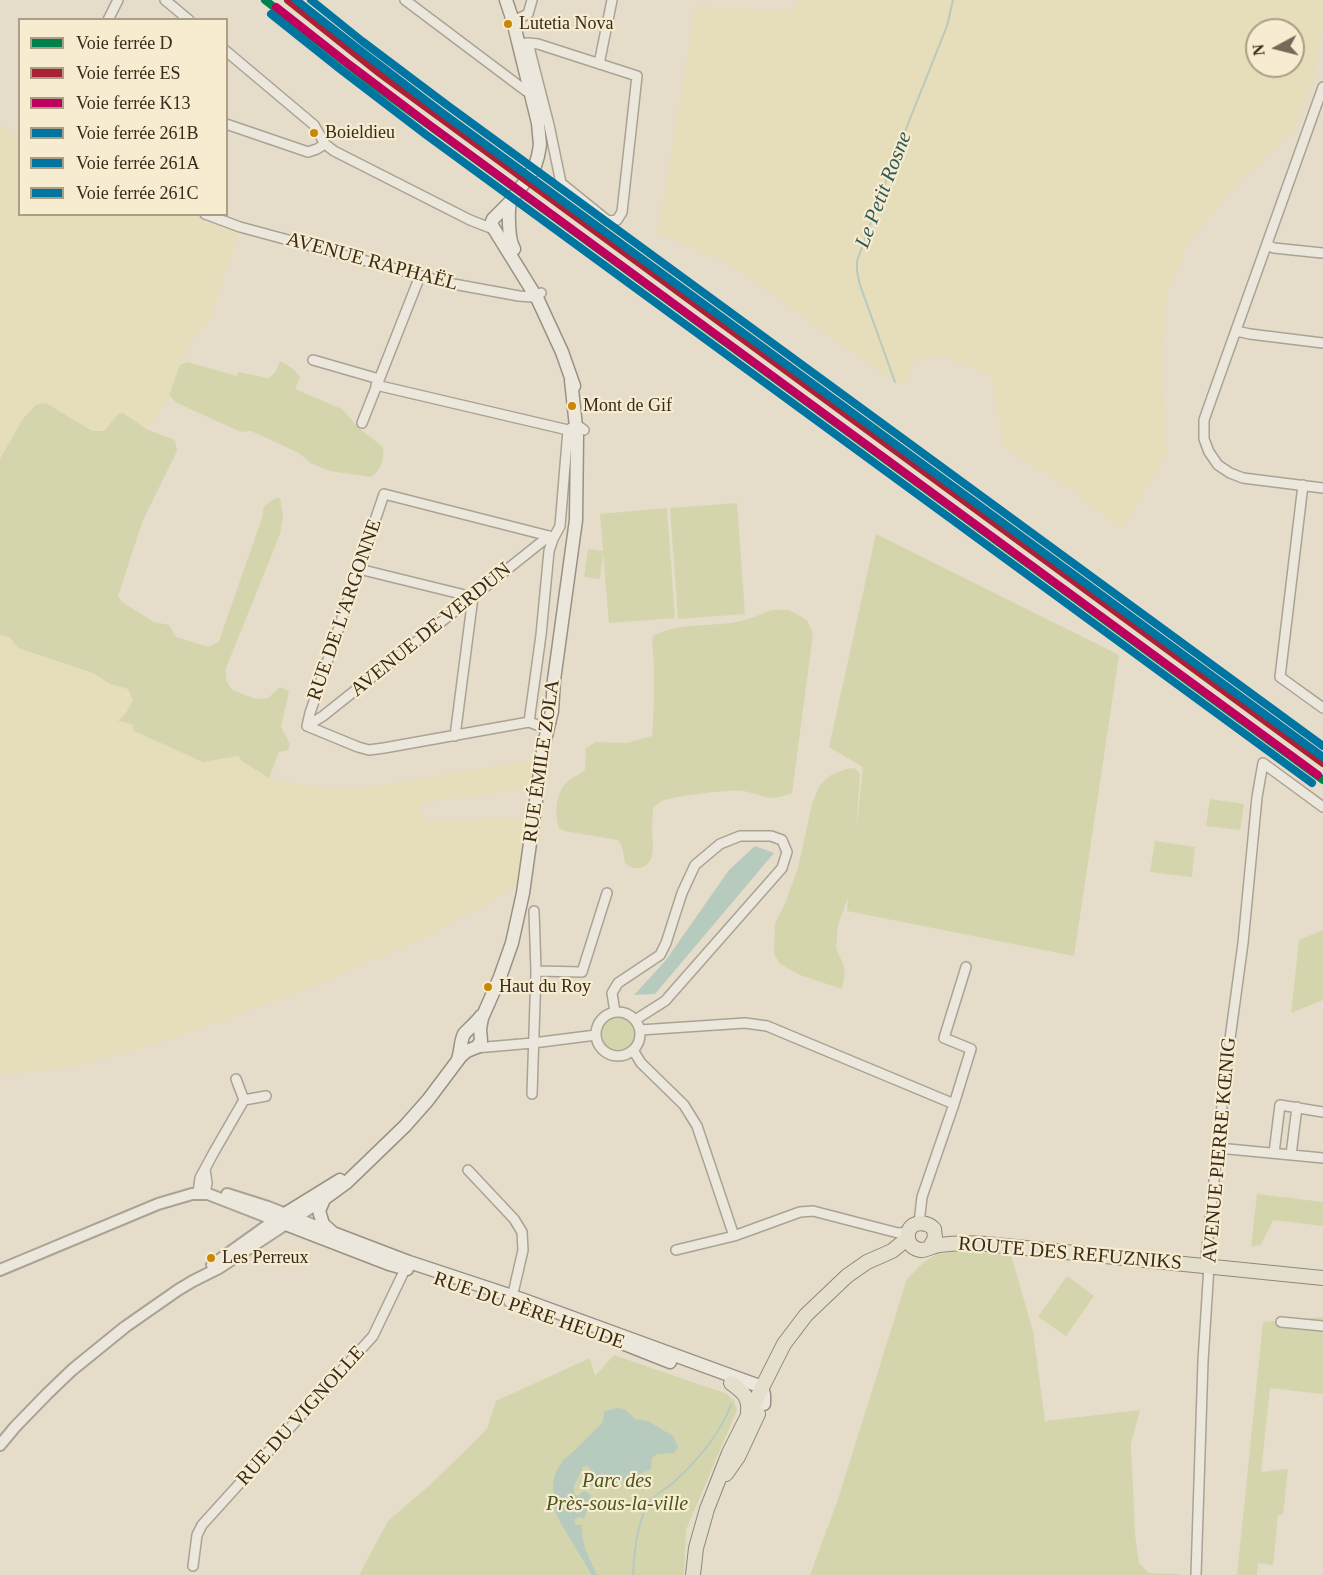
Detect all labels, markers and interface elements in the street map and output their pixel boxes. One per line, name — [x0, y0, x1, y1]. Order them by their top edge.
place label: Lutetia Nova — [519, 13, 613, 35]
legend — [18, 18, 228, 216]
marker: Lutetia Nova — [502, 18, 514, 30]
north arrow — [1245, 18, 1305, 78]
text: Voie ferrée D — [76, 33, 173, 53]
text: N — [1249, 43, 1268, 57]
text: Voie ferrée ES — [76, 63, 181, 83]
text: Voie ferrée K13 — [76, 93, 191, 113]
place label: Boieldieu — [325, 122, 395, 144]
text: Voie ferrée 261B — [76, 123, 199, 143]
marker: Boieldieu — [308, 127, 320, 139]
water label: Le Petit Rosne — [850, 128, 918, 252]
text: Voie ferrée 261A — [76, 153, 200, 173]
text: Voie ferrée 261C — [76, 183, 199, 203]
street label: AVENUE RAPHAËL — [283, 228, 461, 296]
place label: Mont de Gif — [583, 395, 672, 417]
marker: Mont de Gif — [566, 400, 578, 412]
street label: RUE DE L'ARGONNE — [303, 516, 387, 704]
street label: AVENUE DE VERDUN — [346, 558, 516, 702]
street label: RUE ÉMILE ZOLA — [519, 678, 565, 844]
place label: Haut du Roy — [499, 976, 591, 998]
marker: Haut du Roy — [482, 981, 494, 993]
street label: AVENUE PIERRE KŒNIG — [1198, 1036, 1242, 1264]
street label: ROUTE DES REFUZNIKS — [957, 1232, 1183, 1276]
place label: Les Perreux — [222, 1247, 308, 1269]
marker: Les Perreux — [205, 1252, 217, 1264]
street label: RUE DU PÈRE HEUDE — [430, 1267, 628, 1355]
street label: RUE DU VIGNOLLE — [232, 1341, 370, 1491]
park label: Parc des Près-sous-la-ville — [546, 1470, 688, 1517]

